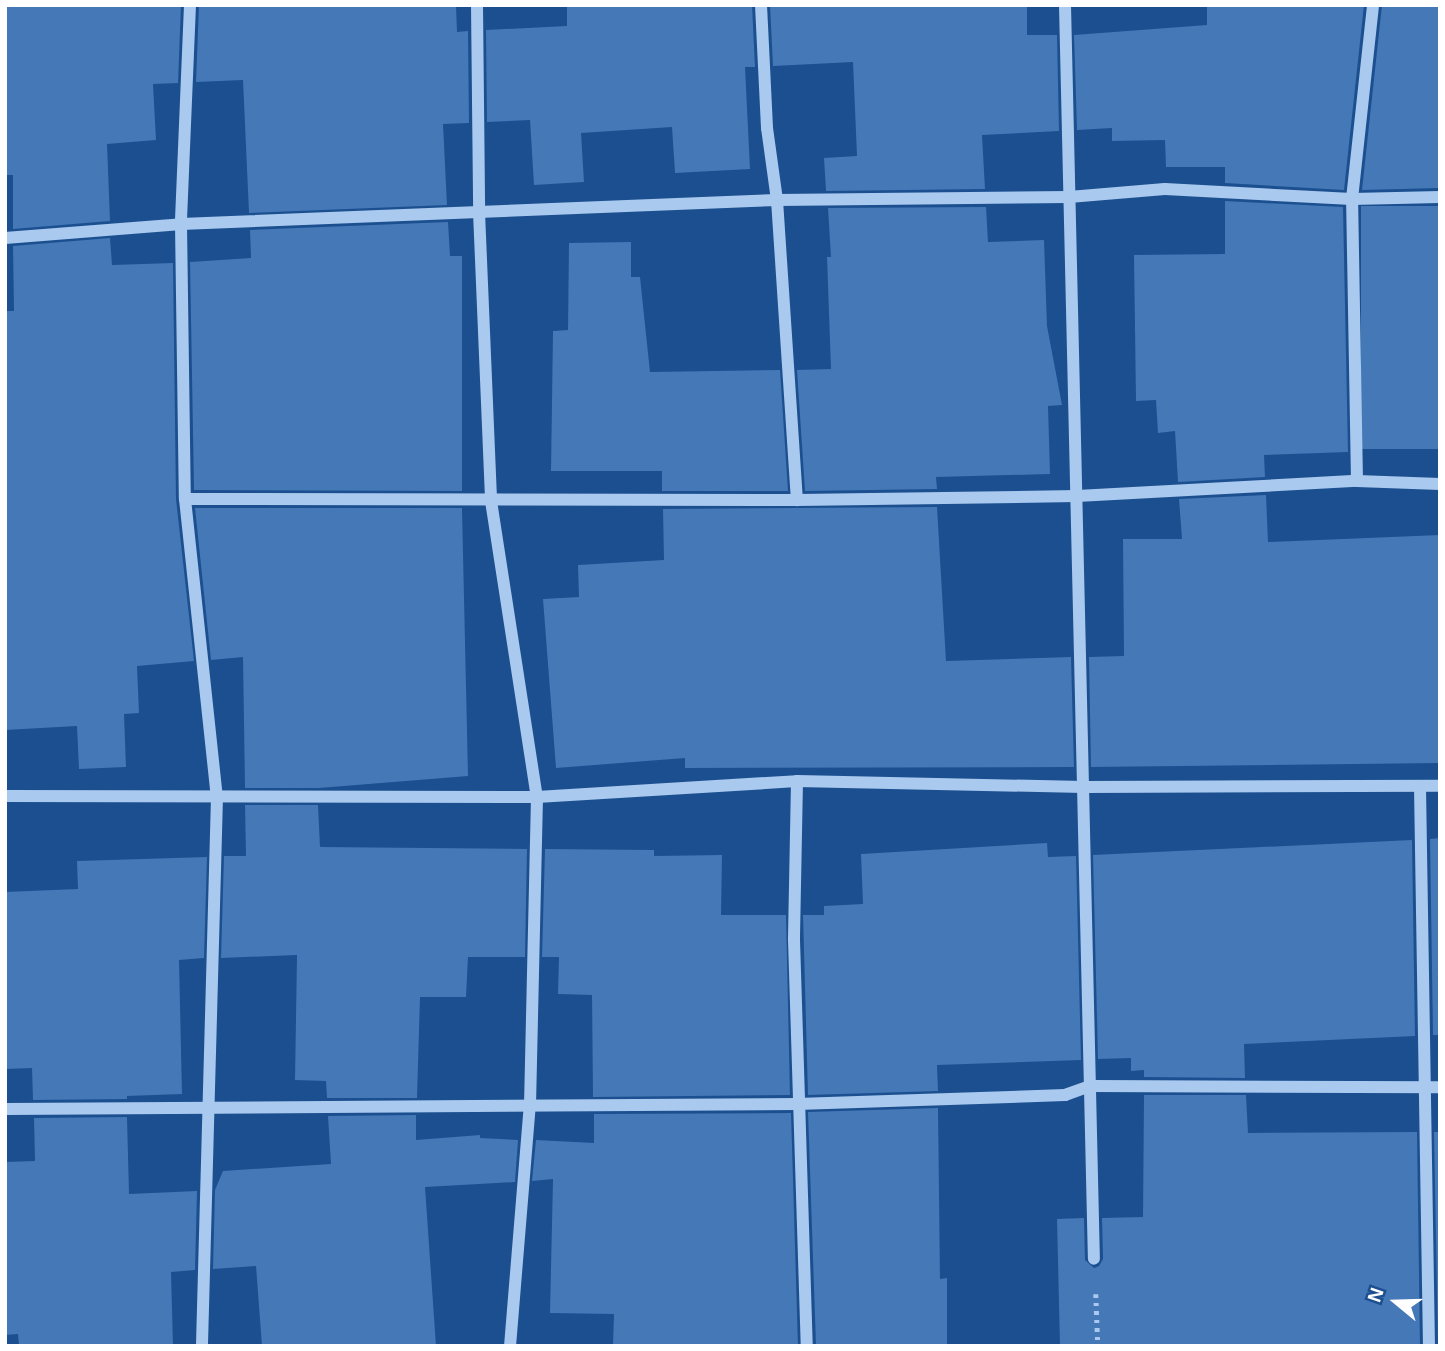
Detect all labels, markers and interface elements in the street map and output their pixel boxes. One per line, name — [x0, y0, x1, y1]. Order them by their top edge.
north arrow — [1361, 1267, 1431, 1337]
text: N — [1364, 1285, 1388, 1305]

